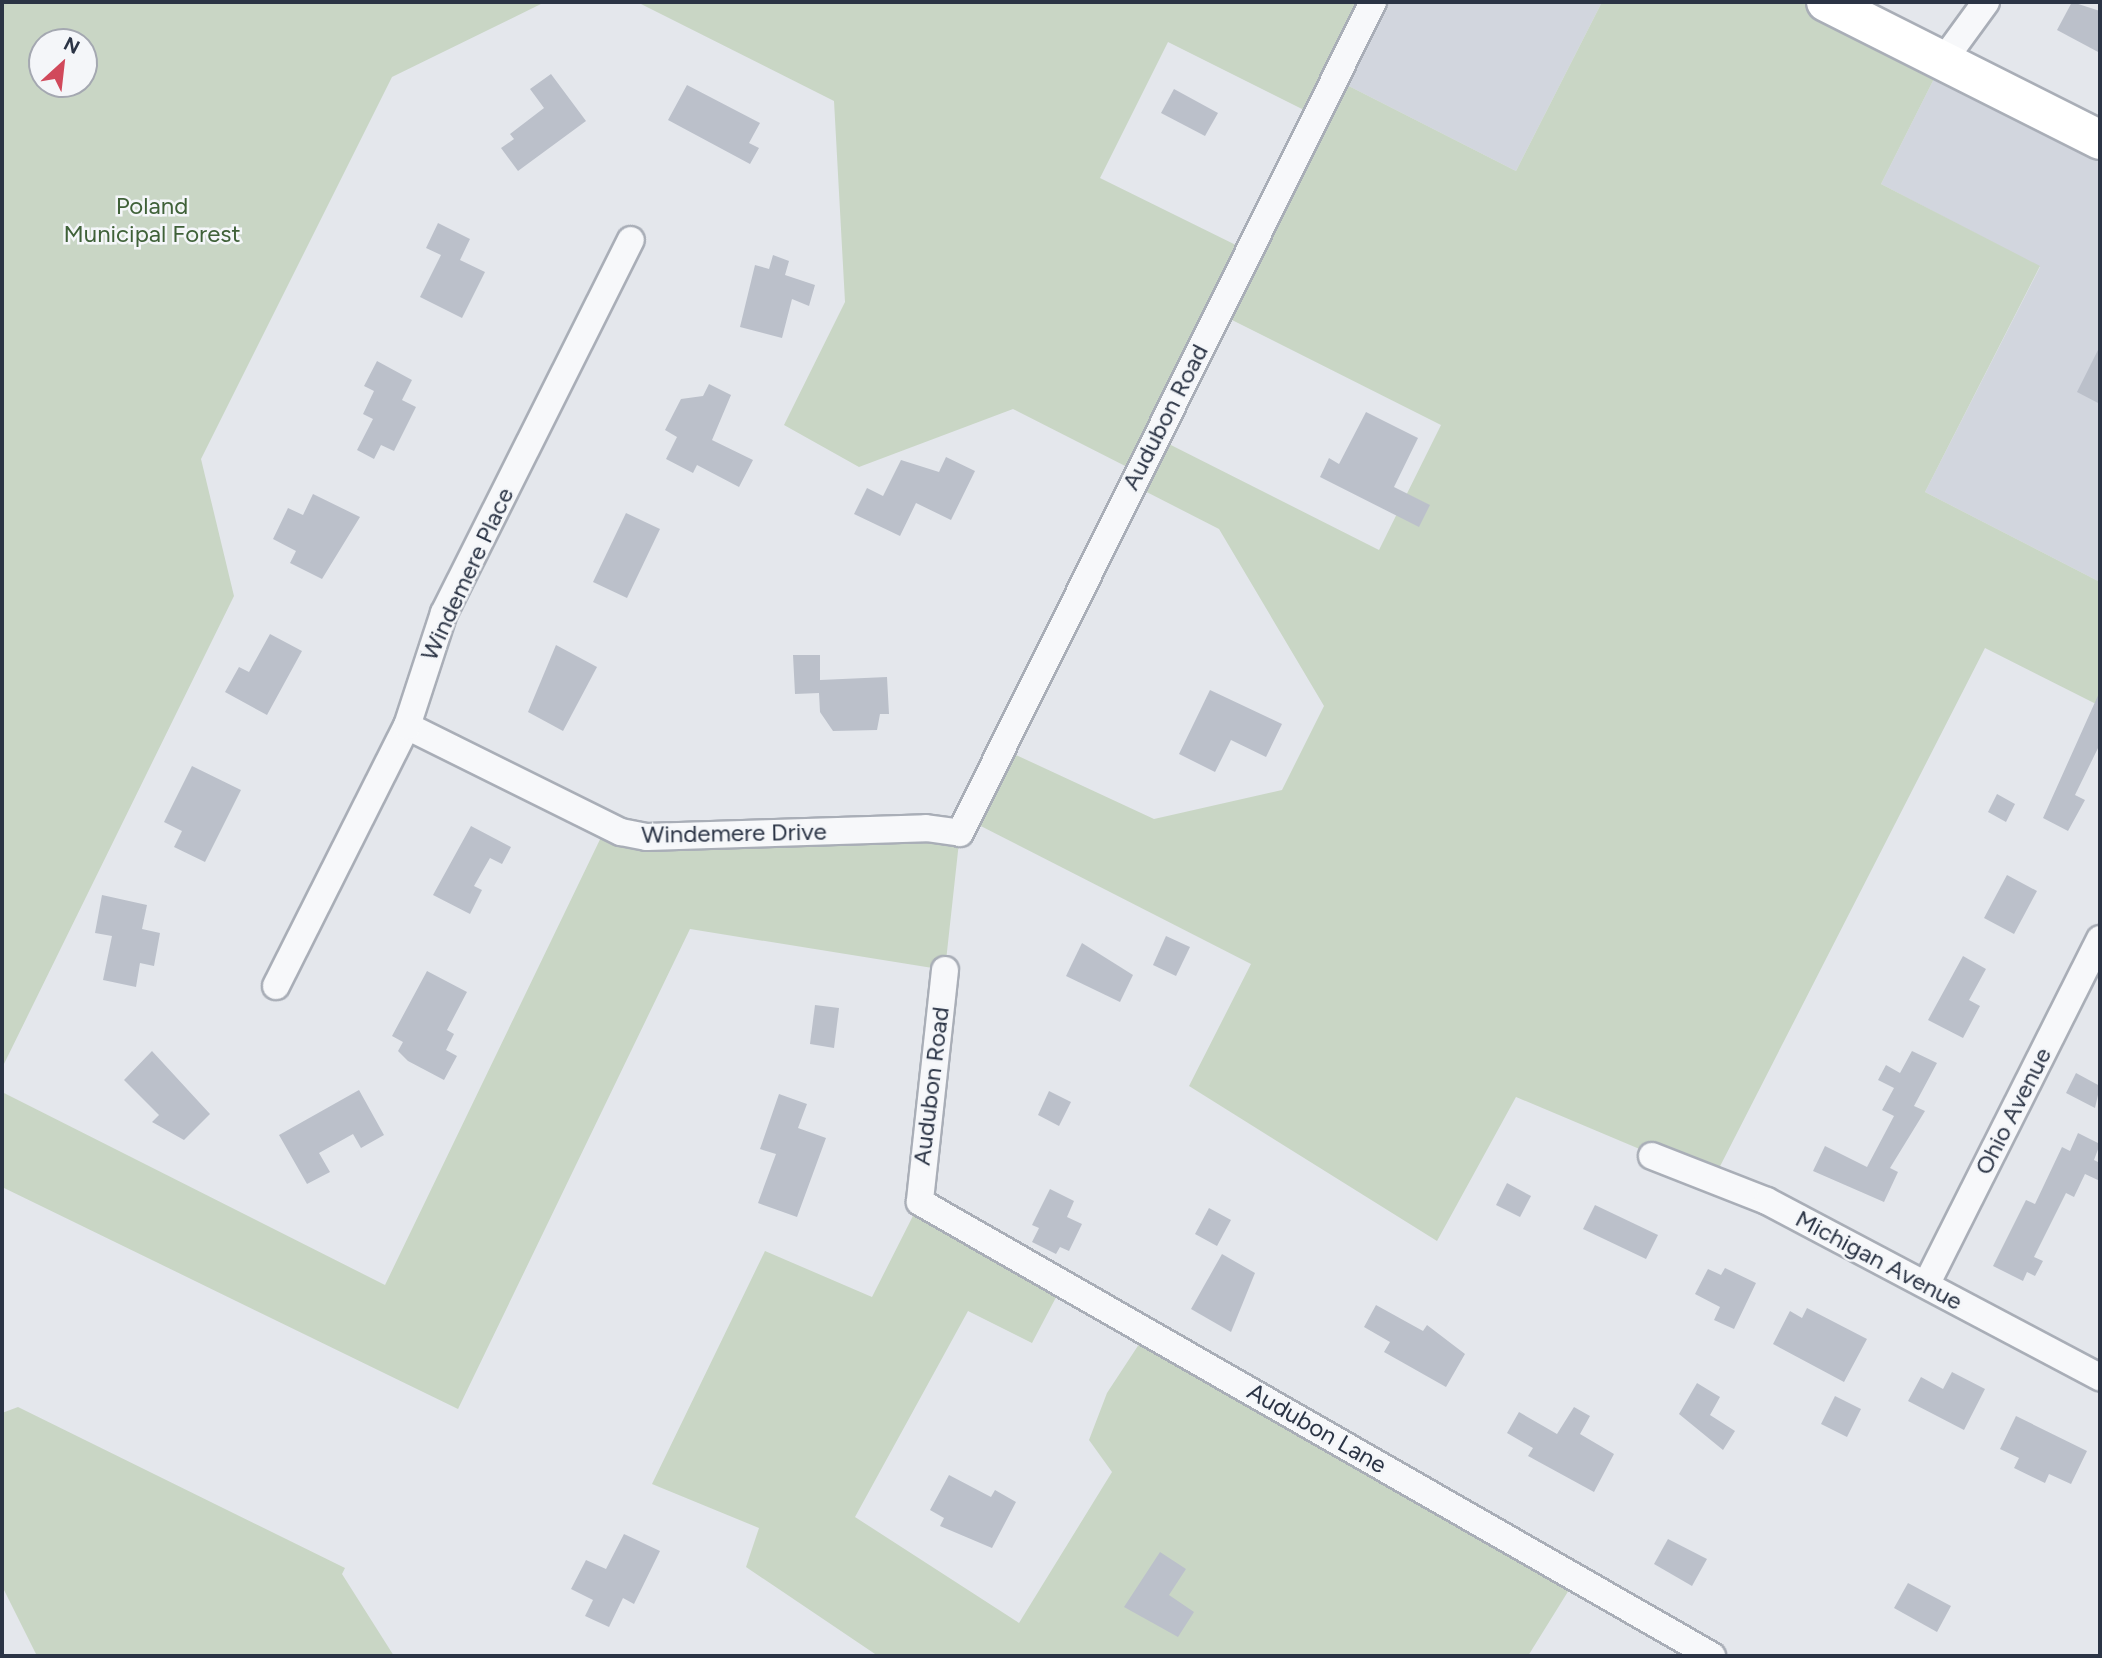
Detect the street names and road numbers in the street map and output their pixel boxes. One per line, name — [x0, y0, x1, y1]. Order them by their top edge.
street label: Audubon Road — [1116, 339, 1214, 495]
street label: Windemere Place — [414, 483, 520, 665]
street label: Windemere Drive — [641, 817, 827, 849]
street label: Audubon Road — [907, 1005, 955, 1167]
street label: Ohio Avenue — [1969, 1043, 2057, 1179]
street label: Michigan Avenue — [1791, 1204, 1967, 1316]
street label: Audubon Lane — [1242, 1377, 1392, 1479]

